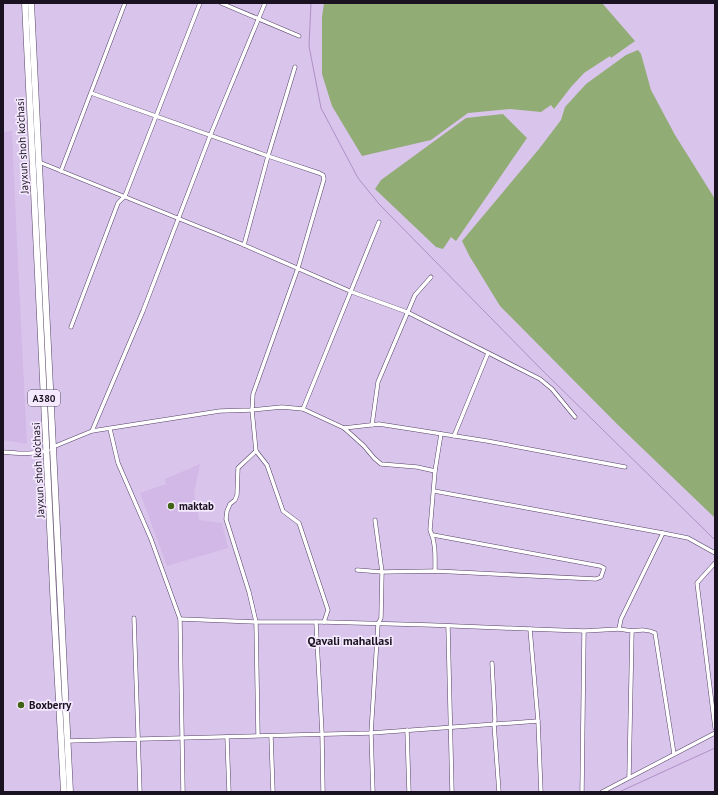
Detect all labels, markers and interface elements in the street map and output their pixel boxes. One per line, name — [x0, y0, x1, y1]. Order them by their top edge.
street label: Jayxun shoh ko'chasi — [13, 98, 32, 195]
road number: A380 — [28, 390, 60, 406]
street label: Jayxun shoh ko'chasi — [29, 422, 48, 519]
place label: maktab — [179, 499, 214, 513]
marker: maktab — [166, 501, 176, 511]
district label: Qavali mahallasi — [308, 633, 392, 648]
place label: Boxberry — [29, 698, 72, 712]
marker: Boxberry — [16, 700, 26, 710]

